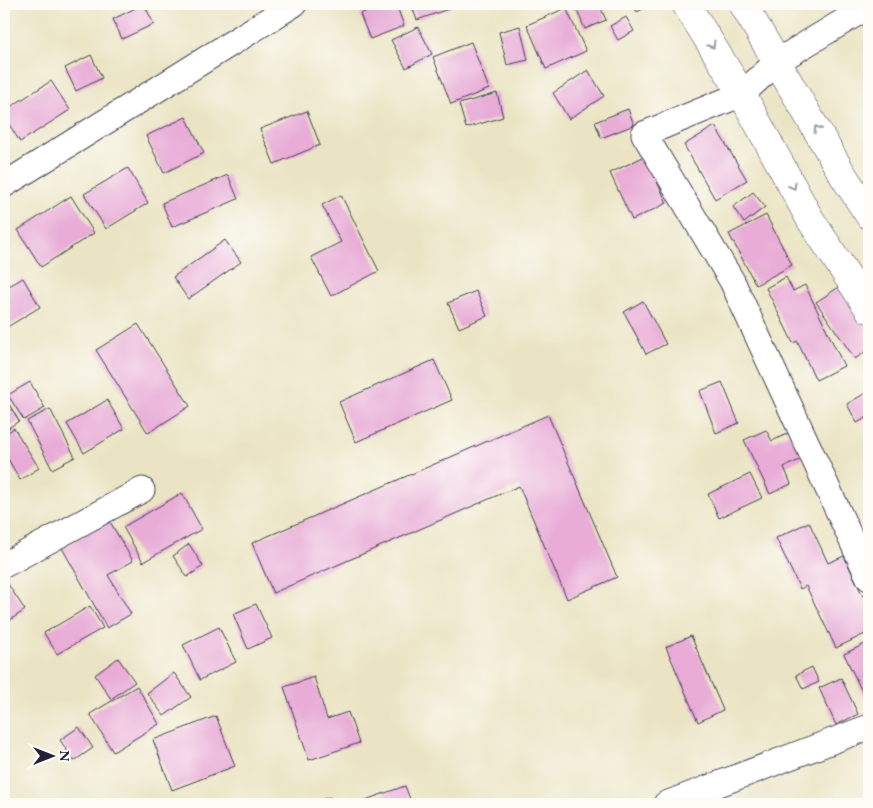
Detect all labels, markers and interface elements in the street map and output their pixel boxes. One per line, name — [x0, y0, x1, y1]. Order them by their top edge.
one-way arrow — [706, 40, 715, 49]
one-way arrow — [813, 125, 823, 134]
one-way arrow — [786, 181, 796, 190]
north arrow — [28, 730, 78, 780]
text: N — [56, 750, 74, 762]

